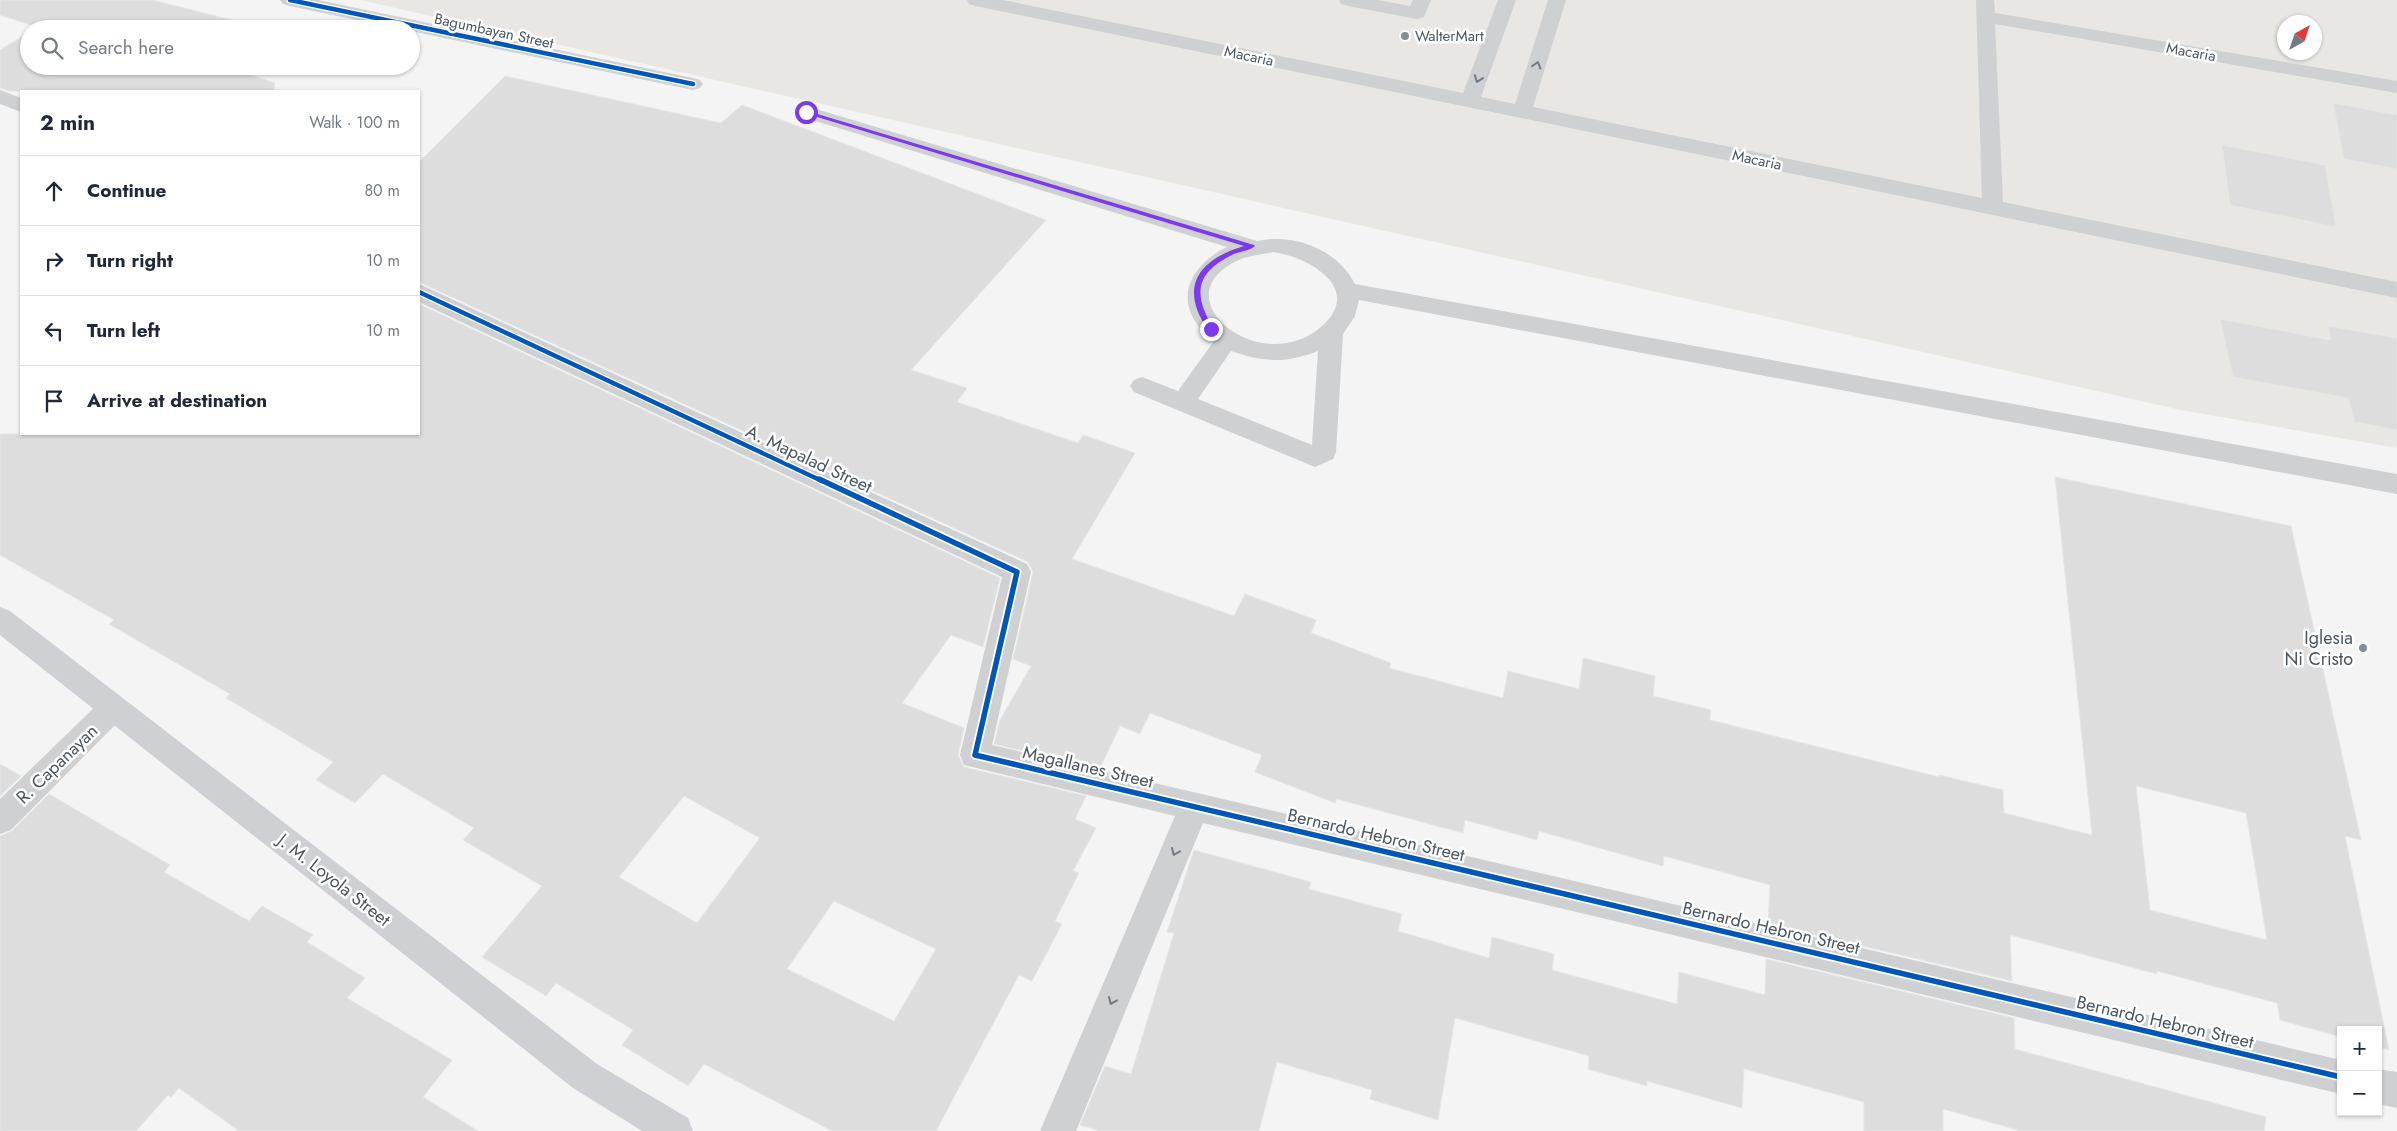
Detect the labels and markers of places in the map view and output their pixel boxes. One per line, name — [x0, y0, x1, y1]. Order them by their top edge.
place label: WalterMart — [1415, 25, 1484, 47]
marker: WalterMart — [1399, 30, 1411, 42]
place label: Iglesia Ni Cristo — [2284, 625, 2353, 672]
marker: Iglesia Ni Cristo — [2357, 642, 2369, 654]

